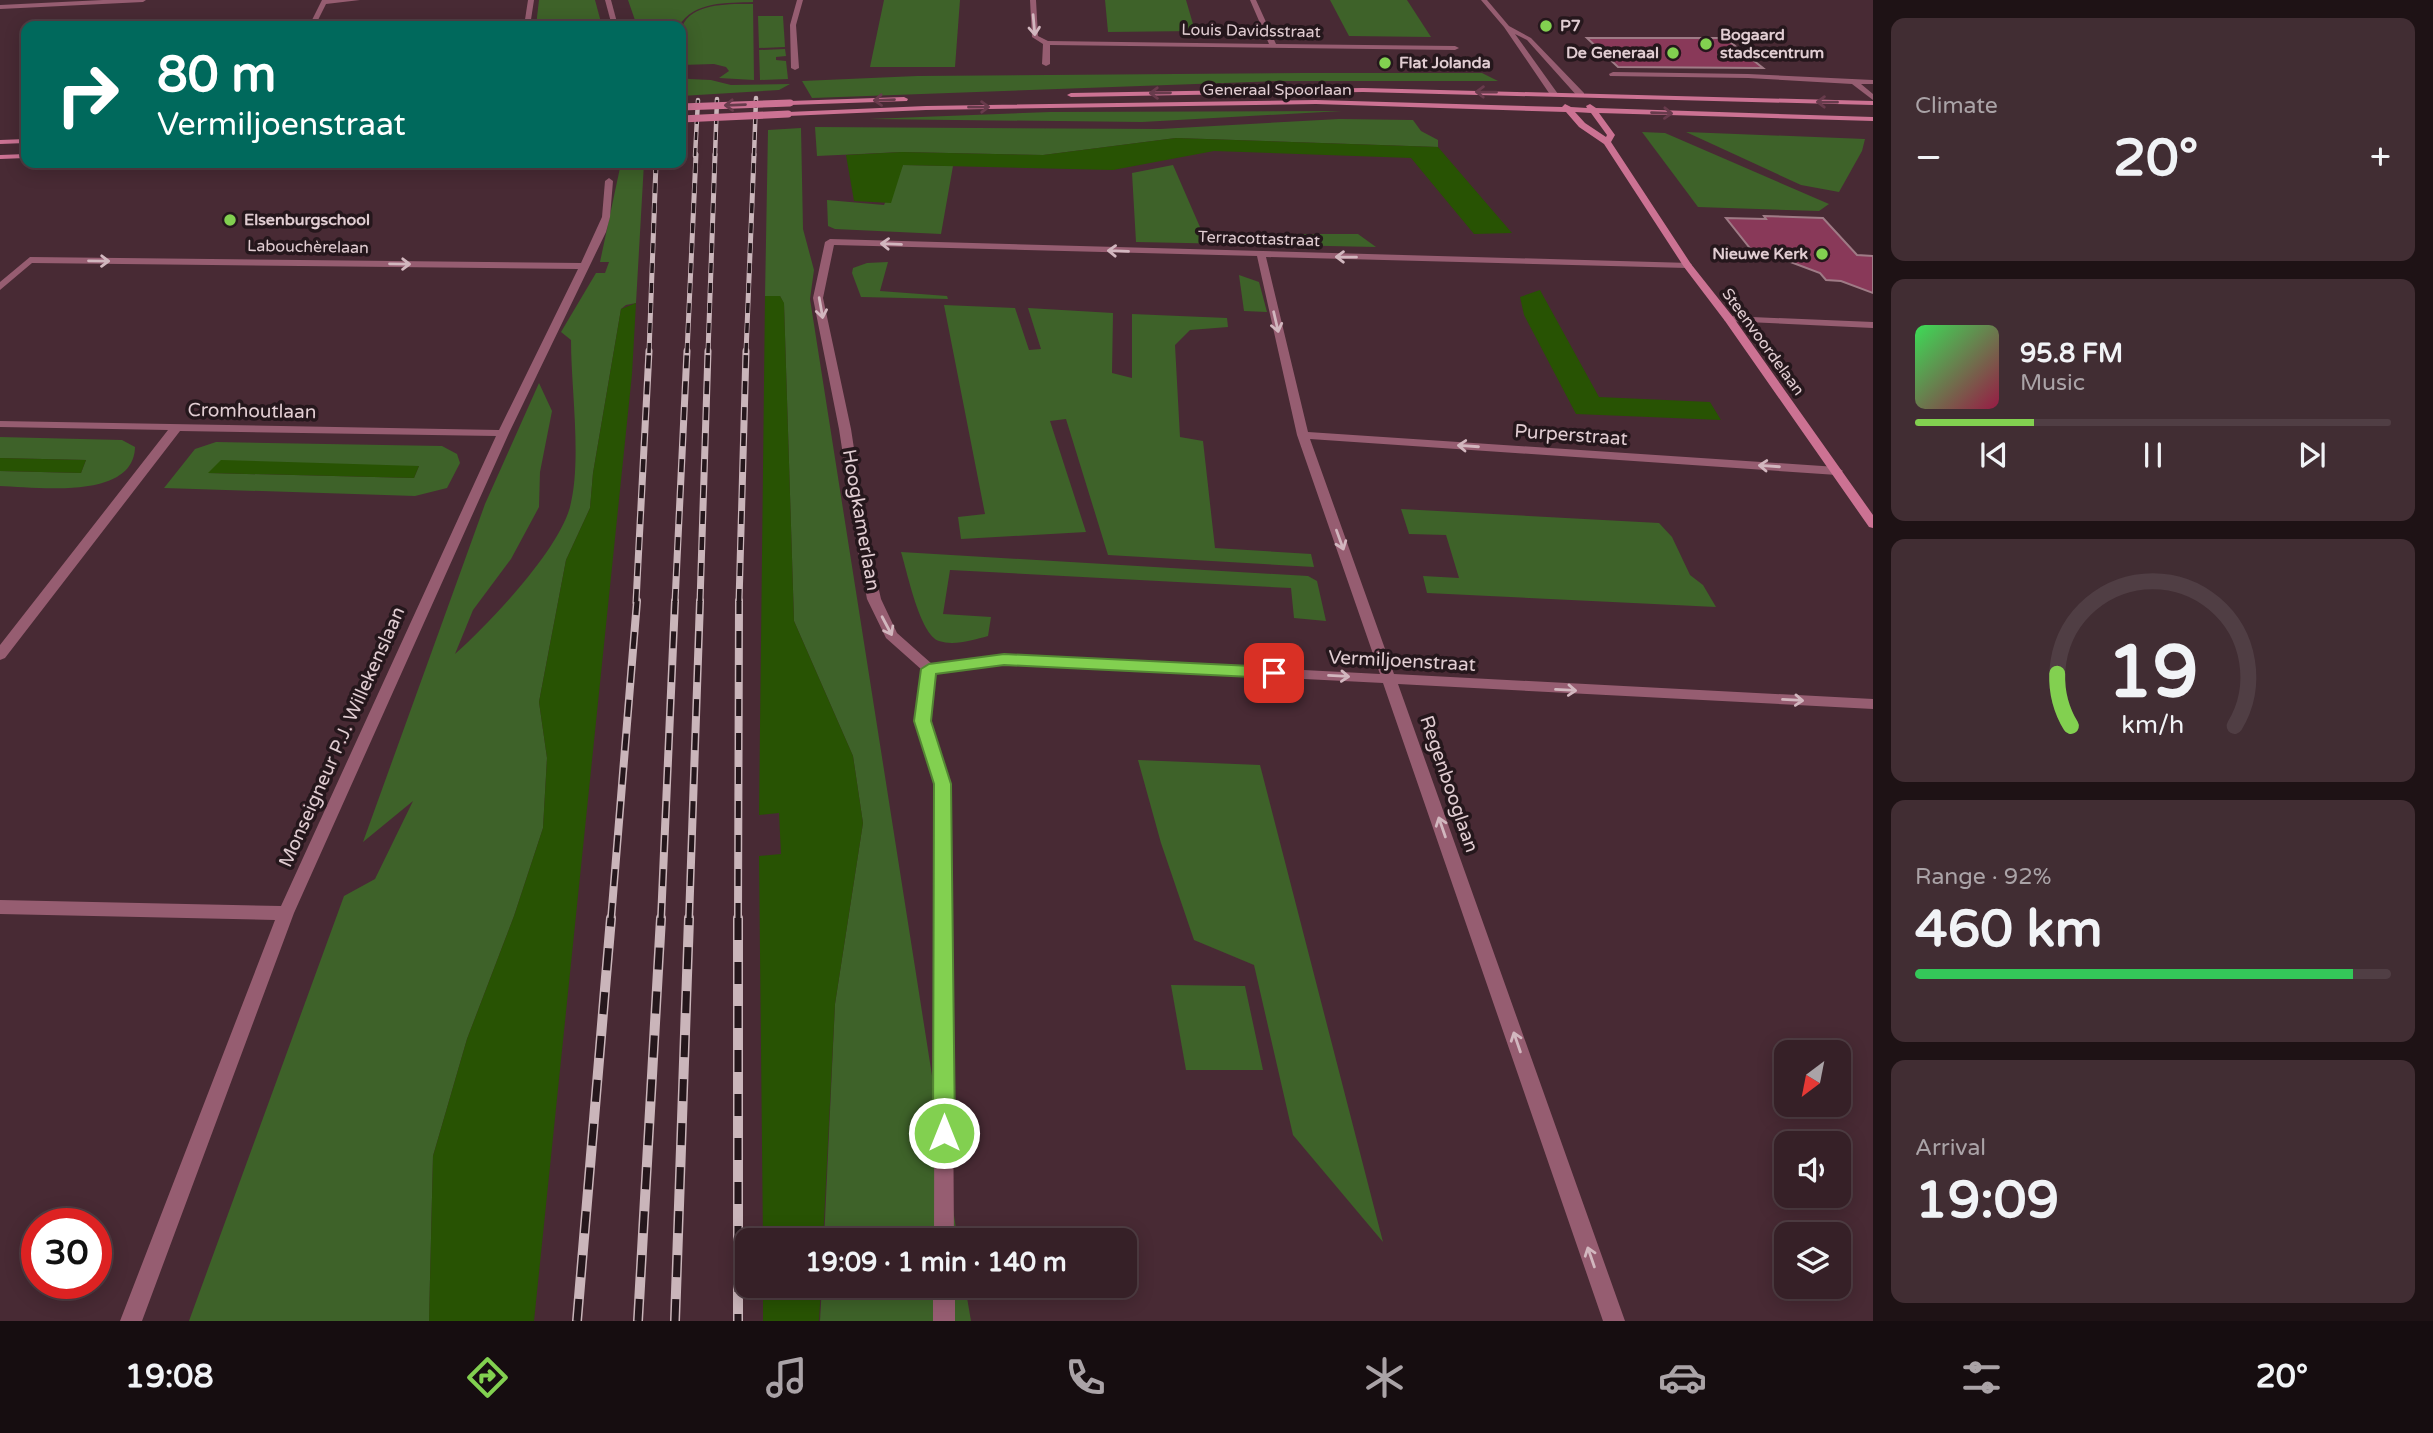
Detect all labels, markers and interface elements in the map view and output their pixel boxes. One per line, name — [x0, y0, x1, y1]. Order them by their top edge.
one-way arrow — [1028, 13, 1041, 36]
place label: P7 — [1560, 16, 1581, 36]
marker: P7 — [1538, 18, 1554, 34]
street label: Louis Davidsstraat — [1181, 20, 1321, 42]
place label: Bogaard stadscentrum — [1720, 25, 1824, 63]
marker: Bogaard stadscentrum — [1698, 36, 1714, 52]
place label: De Generaal — [1566, 43, 1659, 63]
marker: De Generaal — [1665, 45, 1681, 61]
text: 80 m — [157, 46, 276, 105]
icon: right — [42, 49, 133, 140]
place label: Flat Jolanda — [1399, 53, 1491, 73]
marker: Flat Jolanda — [1377, 55, 1393, 71]
street label: Generaal Spoorlaan — [1202, 80, 1352, 100]
one-way arrow — [1475, 85, 1498, 99]
one-way arrow — [1149, 87, 1172, 100]
text: Climate — [1915, 92, 1998, 120]
one-way arrow — [873, 93, 896, 107]
one-way arrow — [1816, 95, 1839, 109]
one-way arrow — [724, 99, 747, 112]
one-way arrow — [967, 100, 990, 113]
text: Vermiljoenstraat — [157, 106, 406, 144]
one-way arrow — [1650, 106, 1673, 120]
text: 20° — [2113, 127, 2198, 190]
text: − — [1915, 135, 1942, 181]
text: + — [2370, 135, 2391, 181]
place label: Elsenburgschool — [244, 210, 370, 230]
marker: Elsenburgschool — [222, 212, 238, 228]
street label: Terracottastraat — [1198, 227, 1320, 251]
street label: Labouchèrelaan — [247, 236, 369, 258]
one-way arrow — [880, 237, 903, 250]
one-way arrow — [1107, 244, 1130, 257]
place label: Nieuwe Kerk — [1712, 244, 1808, 264]
marker: Nieuwe Kerk — [1814, 246, 1830, 262]
one-way arrow — [1334, 250, 1357, 264]
one-way arrow — [87, 254, 110, 268]
one-way arrow — [388, 257, 411, 271]
street label: Steenvoordelaan — [1717, 284, 1809, 400]
one-way arrow — [815, 296, 828, 319]
one-way arrow — [1270, 310, 1284, 333]
text: 95.8 FM — [2020, 338, 2123, 369]
text: Music — [2020, 369, 2085, 397]
street label: Cromhoutlaan — [187, 399, 317, 423]
street label: Purperstraat — [1514, 420, 1628, 450]
icon: previous — [1975, 436, 2013, 474]
icon: pause — [2134, 436, 2172, 474]
icon: next — [2293, 436, 2331, 474]
one-way arrow — [1457, 439, 1480, 452]
street label: Hoogkamerlaan — [838, 448, 884, 592]
one-way arrow — [1758, 459, 1780, 472]
one-way arrow — [1335, 528, 1348, 550]
street label: Monseigneur P.J. Willekenslaan — [274, 603, 410, 871]
one-way arrow — [881, 615, 895, 636]
text: 19 — [2107, 630, 2199, 718]
pin — [1244, 643, 1304, 703]
street label: Vermiljoenstraat — [1328, 646, 1476, 676]
icon: arrive — [1255, 654, 1293, 692]
one-way arrow — [1327, 670, 1350, 683]
one-way arrow — [1554, 683, 1577, 696]
one-way arrow — [1781, 694, 1804, 707]
text: km/h — [2122, 710, 2184, 740]
street label: Regenbooglaan — [1415, 713, 1483, 855]
one-way arrow — [1435, 816, 1447, 838]
text: Range · 92% — [1915, 863, 2051, 891]
text: 460 km — [1915, 898, 2103, 961]
one-way arrow — [1510, 1031, 1522, 1053]
north arrow — [1774, 1040, 1852, 1116]
map controls — [1774, 1040, 1851, 1299]
position arrow — [907, 1096, 981, 1170]
button: sound — [1774, 1131, 1851, 1208]
text: Arrival — [1915, 1134, 1986, 1162]
text: 19:09 — [1915, 1169, 2059, 1232]
speed limit sign: 30 — [21, 1208, 112, 1299]
button: layers — [1774, 1222, 1851, 1299]
one-way arrow — [1584, 1246, 1596, 1268]
text: 19:09 · 1 min · 140 m — [805, 1247, 1067, 1278]
icon: directions — [463, 1353, 512, 1402]
icon: music — [762, 1353, 811, 1402]
icon: phone — [1061, 1353, 1110, 1402]
icon: climate — [1360, 1353, 1409, 1402]
icon: car — [1658, 1353, 1707, 1402]
icon: filters — [1957, 1353, 2006, 1402]
text: 19:08 — [125, 1358, 214, 1396]
text: 20° — [2256, 1358, 2308, 1396]

